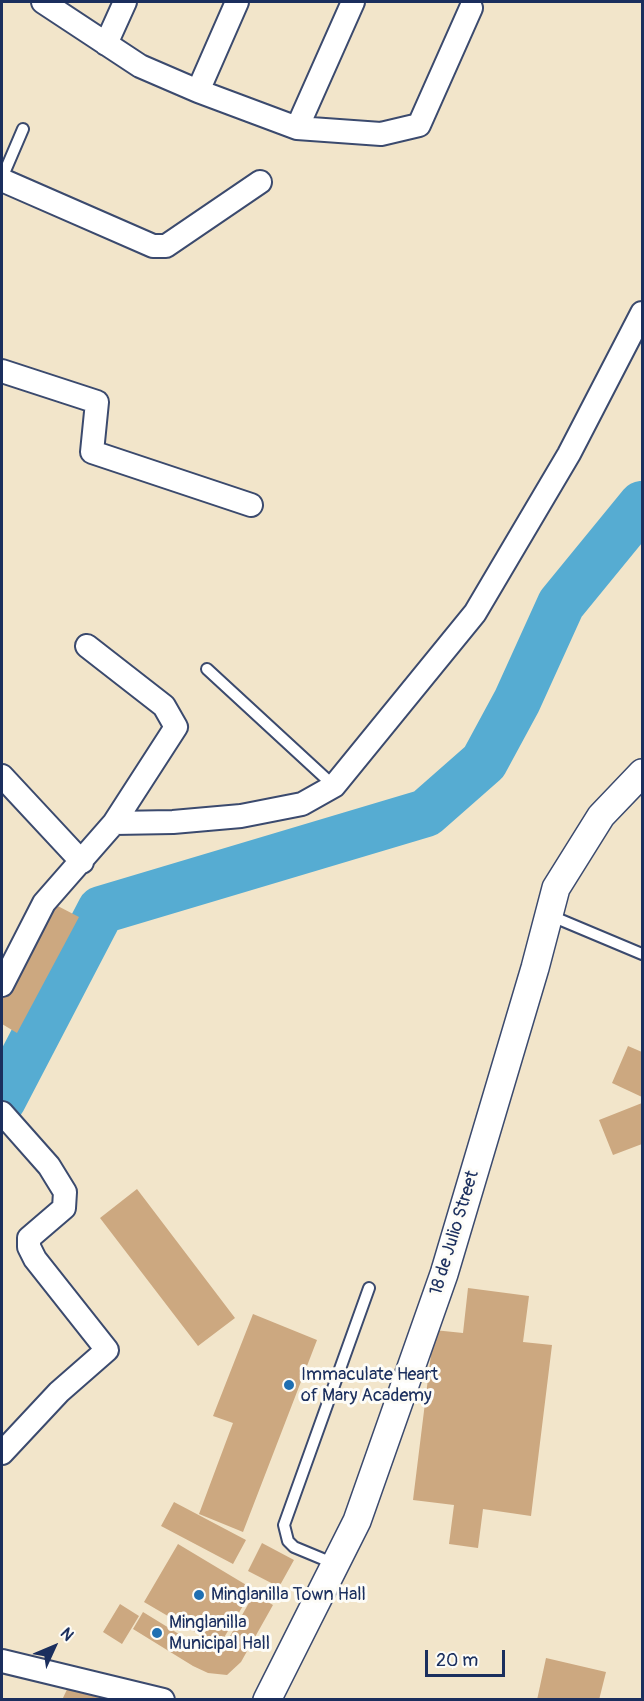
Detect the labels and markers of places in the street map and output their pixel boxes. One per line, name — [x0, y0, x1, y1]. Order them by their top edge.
place label: Immaculate Heart of Mary Academy — [301, 1364, 438, 1406]
marker: Immaculate Heart of Mary Academy — [282, 1378, 296, 1392]
place label: Minglanilla Town Hall — [211, 1584, 366, 1606]
marker: Minglanilla Town Hall — [192, 1588, 206, 1602]
place label: Minglanilla Municipal Hall — [169, 1612, 270, 1654]
marker: Minglanilla Municipal Hall — [150, 1626, 164, 1640]

